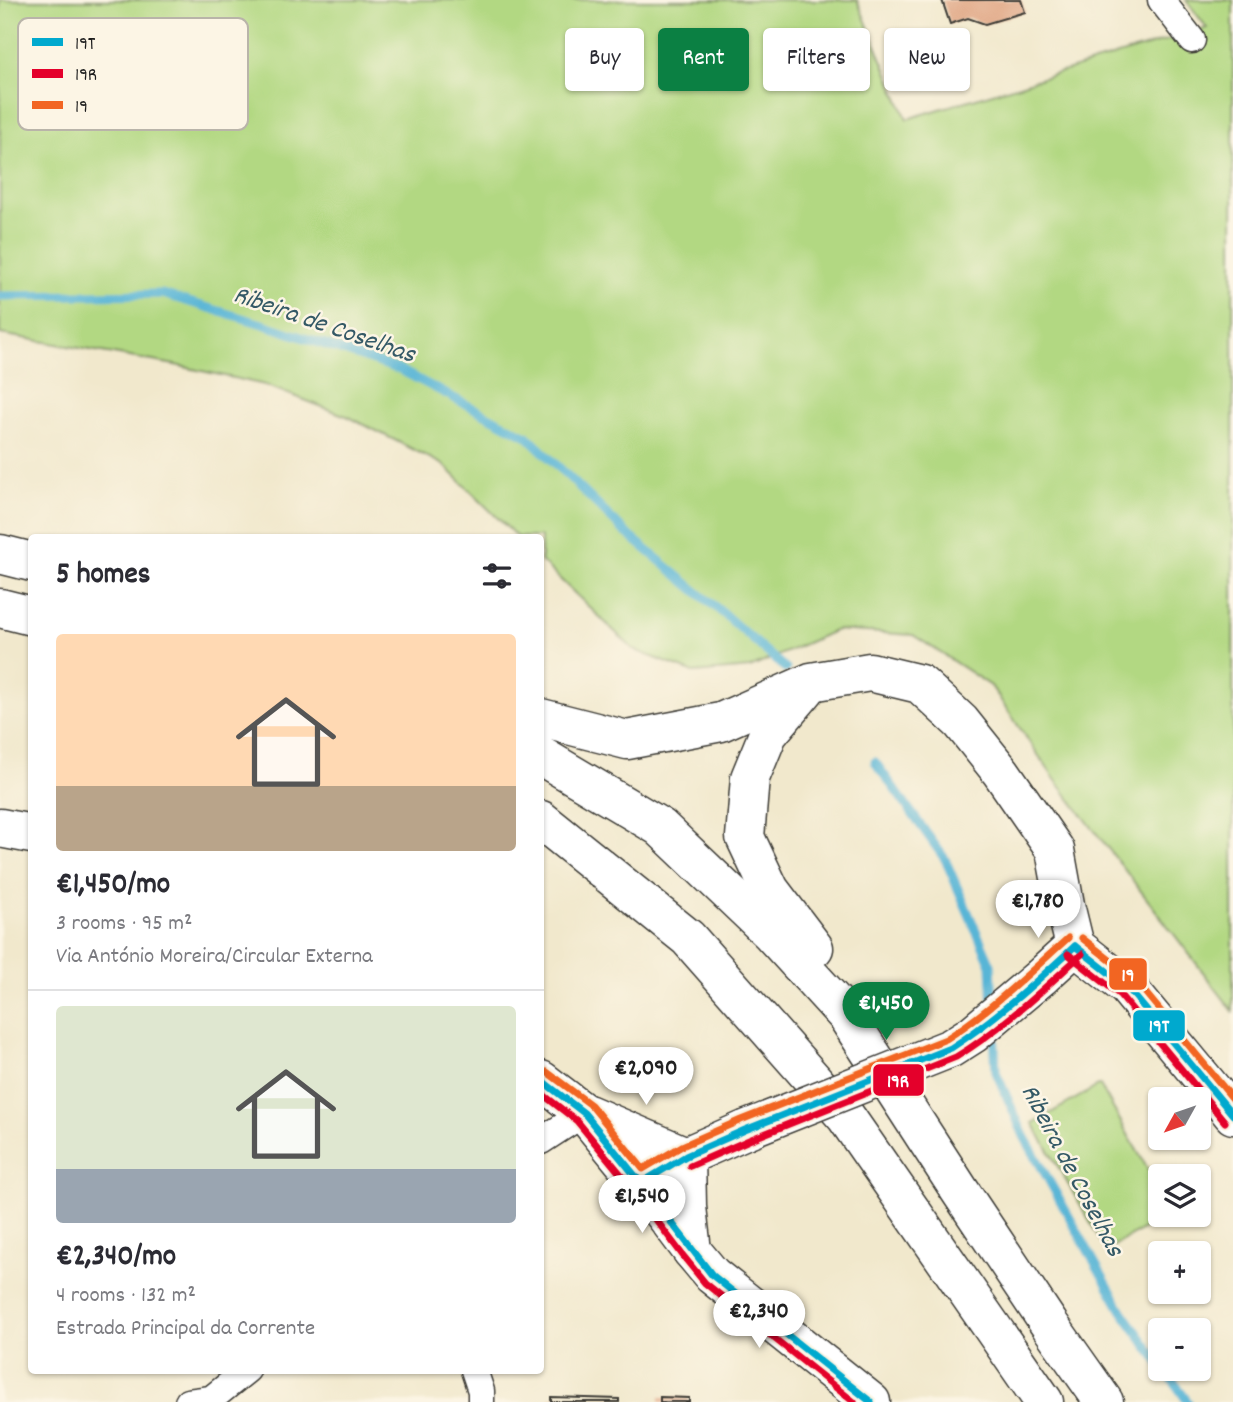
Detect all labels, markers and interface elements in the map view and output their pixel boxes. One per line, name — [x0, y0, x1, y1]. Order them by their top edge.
legend — [18, 18, 248, 130]
chip: Buy — [565, 28, 644, 91]
chip: Rent — [658, 28, 749, 91]
chip: Filters — [763, 28, 870, 91]
chip: New — [884, 28, 970, 91]
text: 19T — [75, 32, 96, 59]
text: 19R — [75, 63, 97, 90]
text: 19 — [75, 95, 88, 122]
water label: Ribeira de Coselhas — [228, 278, 421, 375]
text: 5 homes — [56, 555, 150, 598]
icon: filters — [478, 557, 516, 595]
icon: home — [223, 679, 349, 805]
text: €1,450/mo — [56, 865, 170, 908]
pin: €1,780 — [981, 880, 1095, 940]
text: €1,780 — [1012, 886, 1064, 919]
text: 3 rooms · 95 m² — [56, 908, 192, 941]
text: Via António Moreira/Circular Externa — [56, 941, 373, 974]
line badge: 19 — [1108, 957, 1148, 991]
text: 19 — [1122, 964, 1134, 991]
pin: €1,450 — [829, 982, 943, 1042]
text: €1,450 — [859, 988, 913, 1021]
line badge: 19T — [1132, 1009, 1186, 1042]
text: 19T — [1149, 1015, 1170, 1042]
pin: €2,090 — [589, 1048, 703, 1107]
icon: home — [223, 1051, 349, 1177]
text: €2,090 — [615, 1053, 677, 1086]
line badge: 19R — [872, 1063, 925, 1097]
text: 19R — [887, 1070, 909, 1097]
water label: Ribeira de Coselhas — [1010, 1078, 1132, 1265]
north arrow — [1148, 1087, 1211, 1150]
map controls — [1148, 1087, 1211, 1381]
button: layers — [1148, 1164, 1211, 1227]
pin: €1,540 — [585, 1176, 699, 1235]
text: €1,540 — [615, 1181, 669, 1214]
text: €2,340/mo — [56, 1237, 176, 1280]
button: + — [1148, 1241, 1211, 1304]
text: 4 rooms · 132 m² — [56, 1280, 196, 1313]
pin: €2,340 — [702, 1290, 816, 1350]
text: €2,340 — [729, 1296, 789, 1329]
text: Estrada Principal da Corrente — [56, 1313, 315, 1346]
button: − — [1148, 1318, 1211, 1381]

